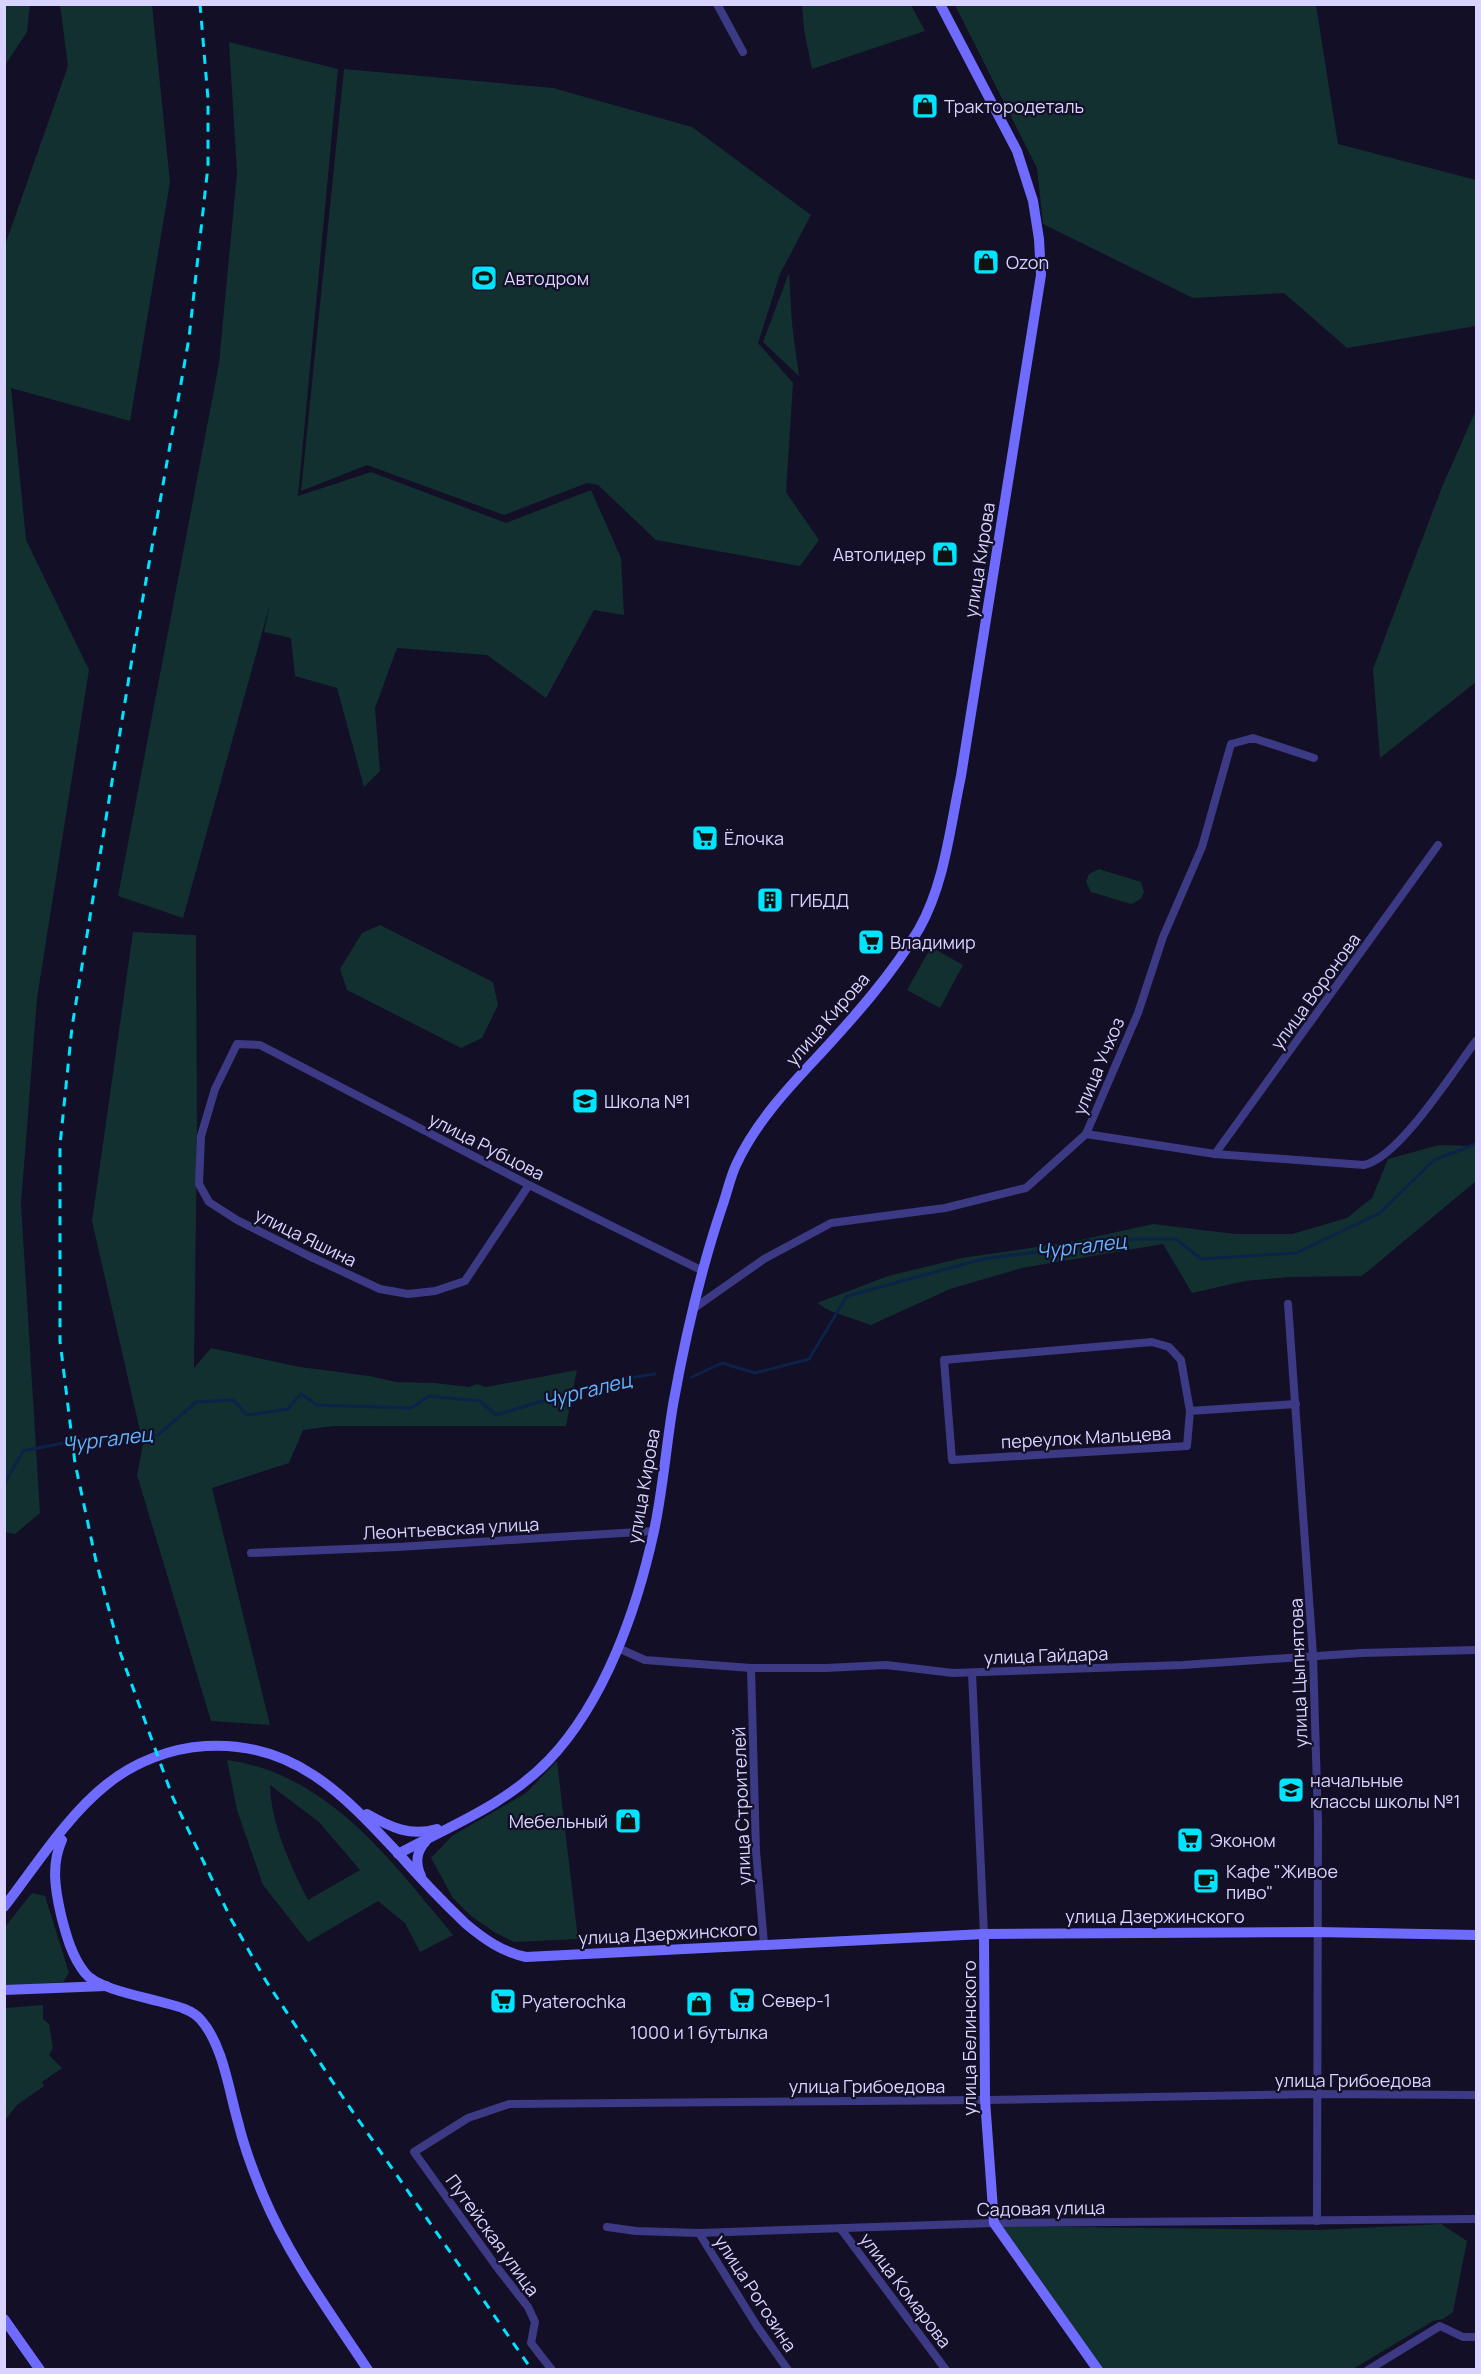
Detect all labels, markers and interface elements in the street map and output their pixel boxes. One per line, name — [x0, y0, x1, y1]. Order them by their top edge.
shop icon: Трактородеталь — [910, 91, 940, 121]
place label: Трактородеталь — [944, 94, 1084, 118]
shop icon: Ozon — [971, 247, 1001, 277]
place label: Ozon — [1006, 250, 1049, 274]
sports icon: Автодром — [469, 263, 499, 293]
place label: Автодром — [504, 266, 589, 290]
street label: улица Кирова — [958, 501, 1000, 619]
shop icon: Автолидер — [930, 539, 960, 569]
place label: Автолидер — [833, 542, 926, 566]
supermarket icon: Ёлочка — [690, 823, 720, 853]
place label: Ёлочка — [724, 826, 784, 850]
building icon: ГИБДД — [755, 885, 785, 915]
place label: ГИБДД — [790, 888, 849, 912]
supermarket icon: Владимир — [856, 927, 886, 957]
street label: улица Воронова — [1265, 928, 1365, 1054]
place label: Владимир — [890, 930, 976, 954]
street label: улица Кирова — [780, 967, 874, 1071]
street label: улица Учхоз — [1067, 1014, 1129, 1118]
school or university icon: Школа №1 — [570, 1086, 600, 1116]
place label: Школа №1 — [604, 1089, 691, 1113]
street label: улица Рубцова — [425, 1107, 549, 1185]
street label: улица Яшина — [251, 1202, 361, 1272]
water label: Чургалец — [1034, 1227, 1128, 1265]
water label: Чургалец — [540, 1366, 635, 1414]
water label: Чургалец — [60, 1420, 154, 1458]
street label: переулок Мальцева — [1000, 1421, 1172, 1453]
street label: улица Кирова — [621, 1427, 665, 1545]
street label: Леонтьевская улица — [362, 1511, 540, 1545]
street label: улица Цыпнятова — [1283, 1598, 1313, 1748]
street label: улица Гайдара — [983, 1641, 1109, 1669]
street label: улица Строителей — [726, 1726, 756, 1886]
place label: начальные классы школы №1 — [1310, 1768, 1460, 1813]
school or university icon: начальные классы школы №1 — [1276, 1775, 1306, 1805]
shop icon: Мебельный — [613, 1806, 643, 1836]
place label: Мебельный — [509, 1809, 608, 1833]
supermarket icon: Эконом — [1175, 1825, 1205, 1855]
place label: Эконом — [1210, 1828, 1276, 1852]
place label: Кафе "Живое пиво" — [1226, 1859, 1338, 1904]
cafe icon: Кафе "Живое пиво" — [1191, 1866, 1221, 1896]
street label: улица Дзержинского — [1065, 1904, 1245, 1928]
street label: улица Дзержинского — [578, 1916, 758, 1950]
street label: улица Белинского — [957, 1960, 981, 2116]
supermarket icon: Север-1 — [727, 1985, 757, 2015]
supermarket icon: Pyaterochka — [488, 1986, 518, 2016]
place label: Север-1 — [762, 1988, 831, 2012]
place label: Pyaterochka — [522, 1989, 626, 2013]
shop icon: 1000 и 1 бутылка — [684, 1989, 714, 2019]
place label: 1000 и 1 бутылка — [630, 2020, 768, 2044]
street label: улица Грибоедова — [1275, 2068, 1431, 2092]
street label: улица Грибоедова — [789, 2074, 945, 2098]
street label: Путейская улица — [441, 2169, 545, 2301]
street label: Садовая улица — [977, 2195, 1105, 2221]
street label: улица Комарова — [855, 2227, 957, 2353]
street label: улица Рогозина — [709, 2230, 803, 2356]

